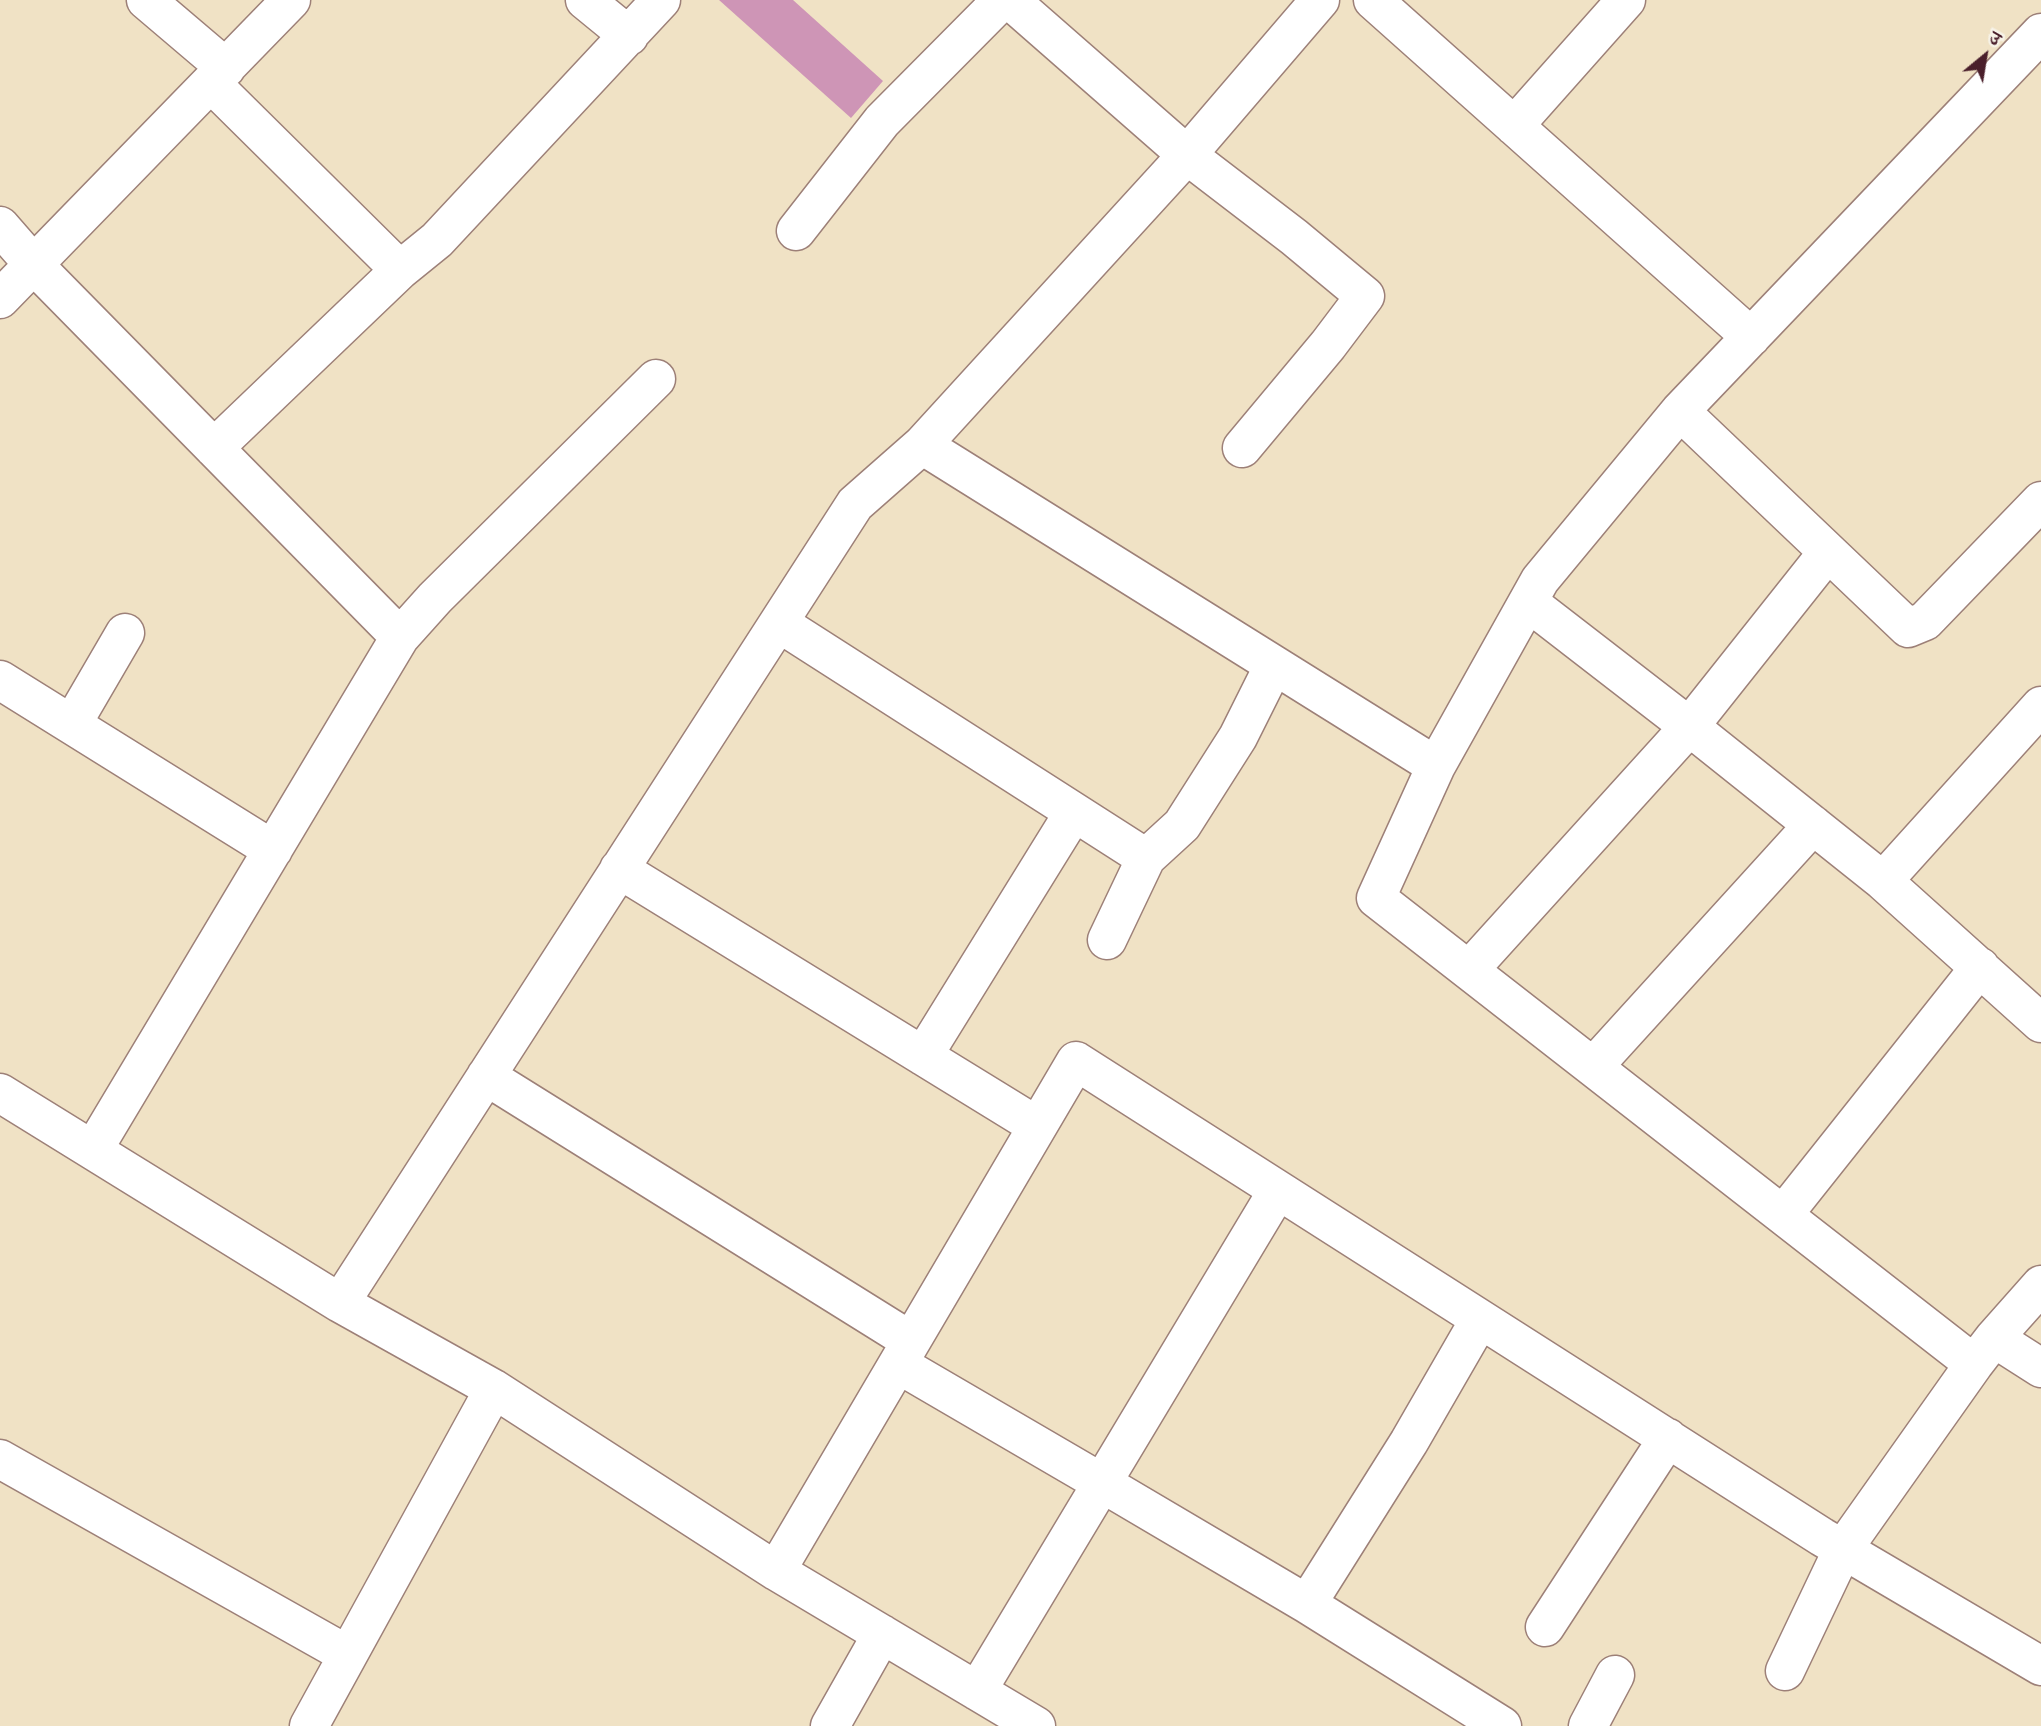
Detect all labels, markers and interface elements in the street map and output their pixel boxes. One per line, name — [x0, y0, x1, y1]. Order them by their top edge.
north arrow — [1950, 21, 2020, 91]
text: उ — [1984, 23, 2007, 52]

